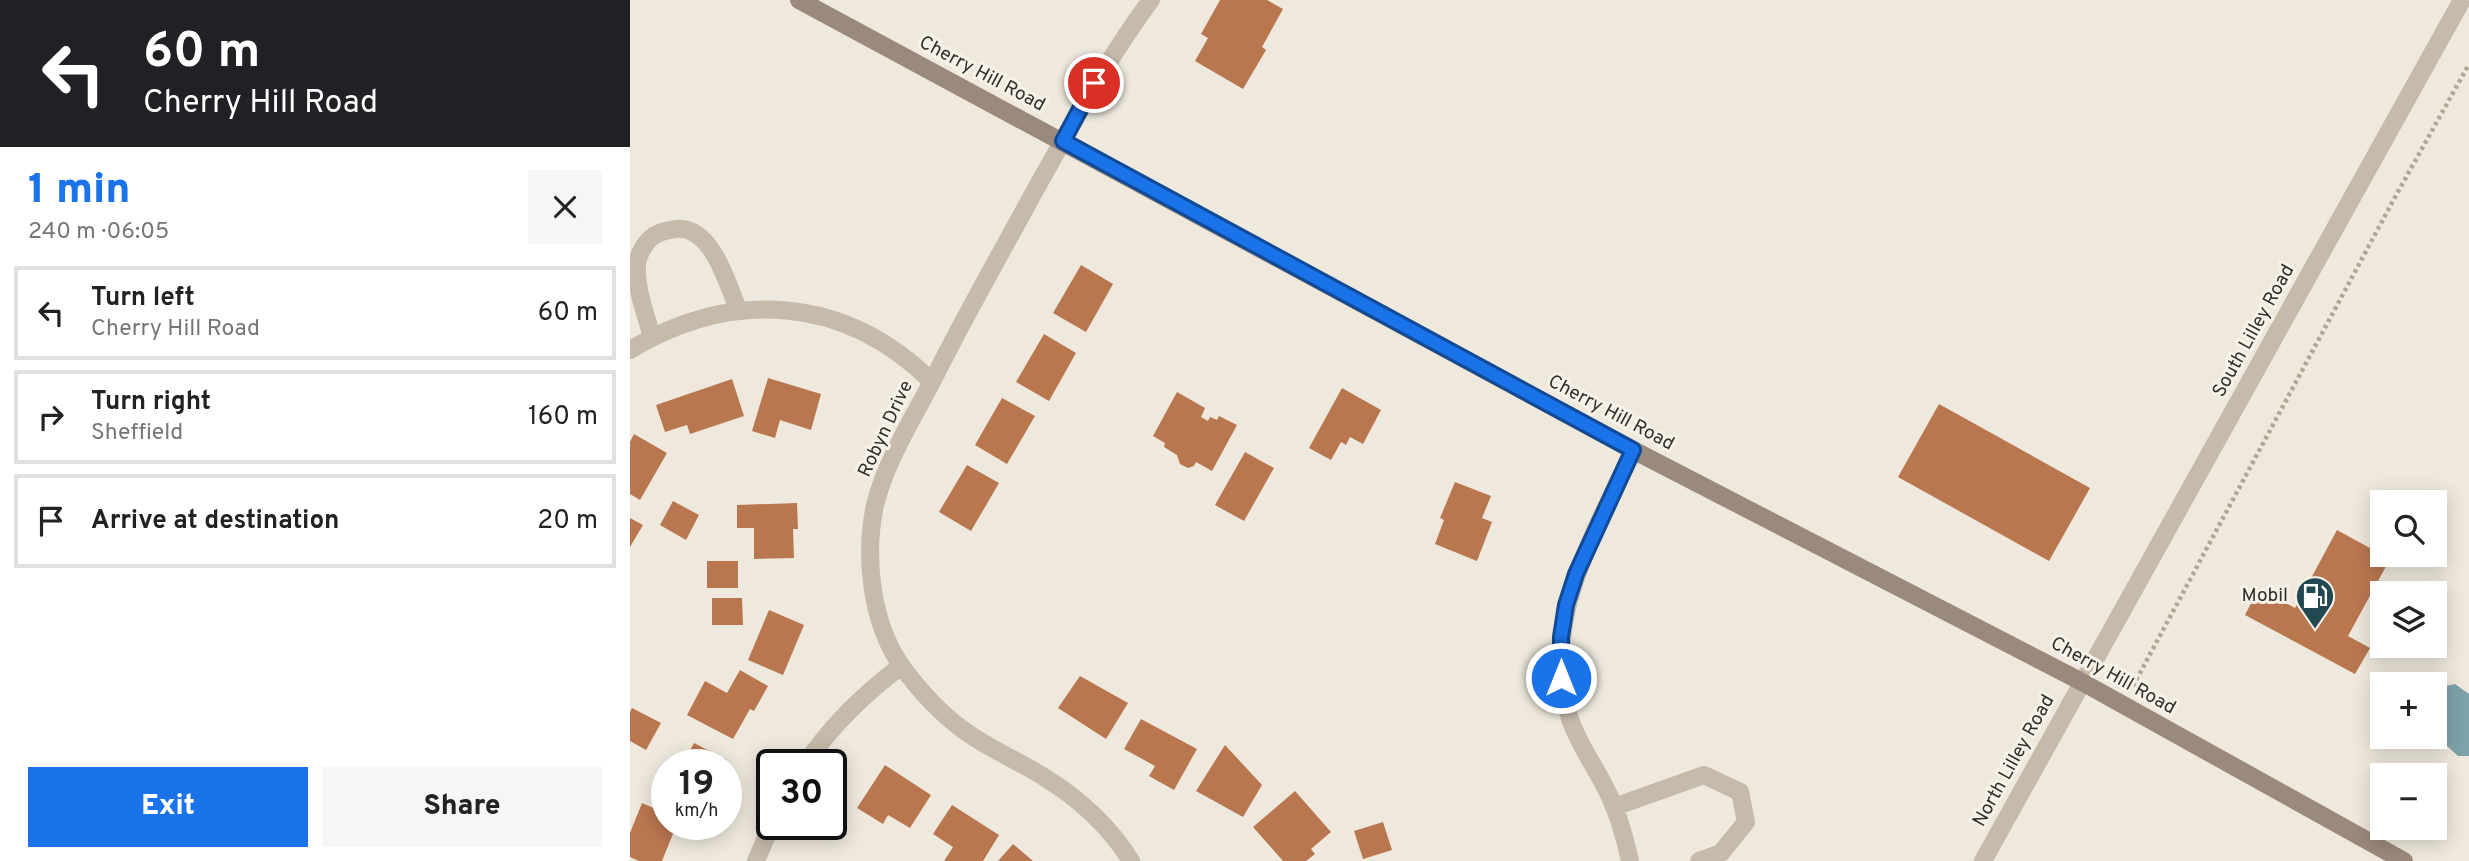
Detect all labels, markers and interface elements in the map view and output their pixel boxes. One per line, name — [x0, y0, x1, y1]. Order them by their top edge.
text: 60 m — [143, 23, 261, 85]
icon: left — [28, 28, 119, 119]
street label: Cherry Hill Road — [915, 31, 1049, 117]
pin — [1064, 53, 1124, 113]
icon: arrive — [1075, 64, 1113, 102]
text: Cherry Hill Road — [143, 84, 378, 124]
text: 1 min — [28, 165, 131, 218]
button: close — [528, 170, 602, 244]
text: 240 m · 06:05 — [28, 218, 169, 247]
street label: South Lilley Road — [2208, 260, 2300, 402]
text: Turn left — [91, 282, 195, 315]
icon: left — [32, 294, 70, 332]
text: 60 m — [538, 297, 598, 330]
text: Cherry Hill Road — [91, 315, 260, 344]
street label: Cherry Hill Road — [1544, 370, 1678, 456]
street label: Robyn Drive — [853, 377, 919, 481]
text: Turn right — [91, 386, 211, 419]
icon: right — [32, 398, 70, 436]
text: 160 m — [528, 401, 598, 434]
text: Sheffield — [91, 419, 183, 448]
map controls — [2370, 490, 2447, 840]
button: search — [2370, 490, 2447, 567]
icon: arrive — [32, 502, 70, 540]
text: Arrive at destination — [91, 505, 339, 538]
text: 20 m — [537, 505, 598, 538]
fuel station icon: Mobil — [2294, 575, 2336, 630]
button: layers — [2370, 581, 2447, 658]
place label: Mobil — [2242, 584, 2288, 608]
street label: Cherry Hill Road — [2046, 632, 2180, 720]
position arrow — [1524, 641, 1598, 715]
button: + — [2370, 672, 2447, 749]
street label: North Lilley Road — [1968, 691, 2060, 831]
speed limit sign: 30 — [756, 749, 847, 840]
text: 19 — [679, 763, 714, 807]
button: − — [2370, 763, 2447, 840]
button: Exit — [28, 767, 308, 847]
button: Share — [322, 767, 602, 847]
text: km/h — [675, 800, 718, 823]

